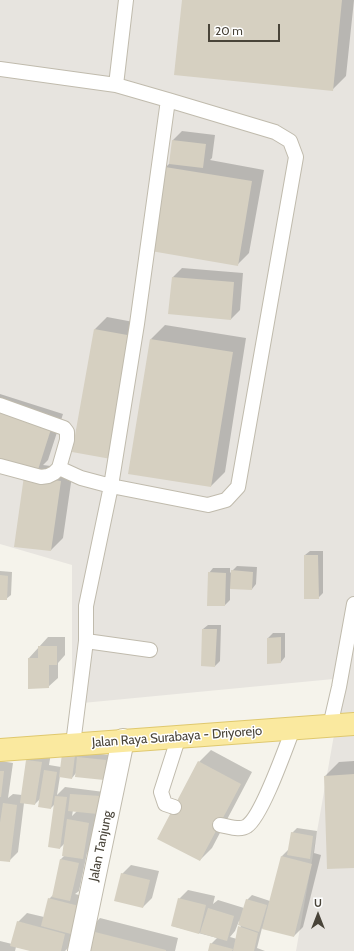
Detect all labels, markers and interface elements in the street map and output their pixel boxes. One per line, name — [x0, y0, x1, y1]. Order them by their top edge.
scale bar — [210, 16, 282, 42]
text: 20 m — [215, 23, 243, 38]
street label: Jalan Raya Surabaya - Driyorejo — [91, 723, 263, 751]
street label: Jalan Tanjung — [86, 809, 116, 883]
north arrow — [298, 895, 338, 935]
text: U — [314, 896, 322, 910]

